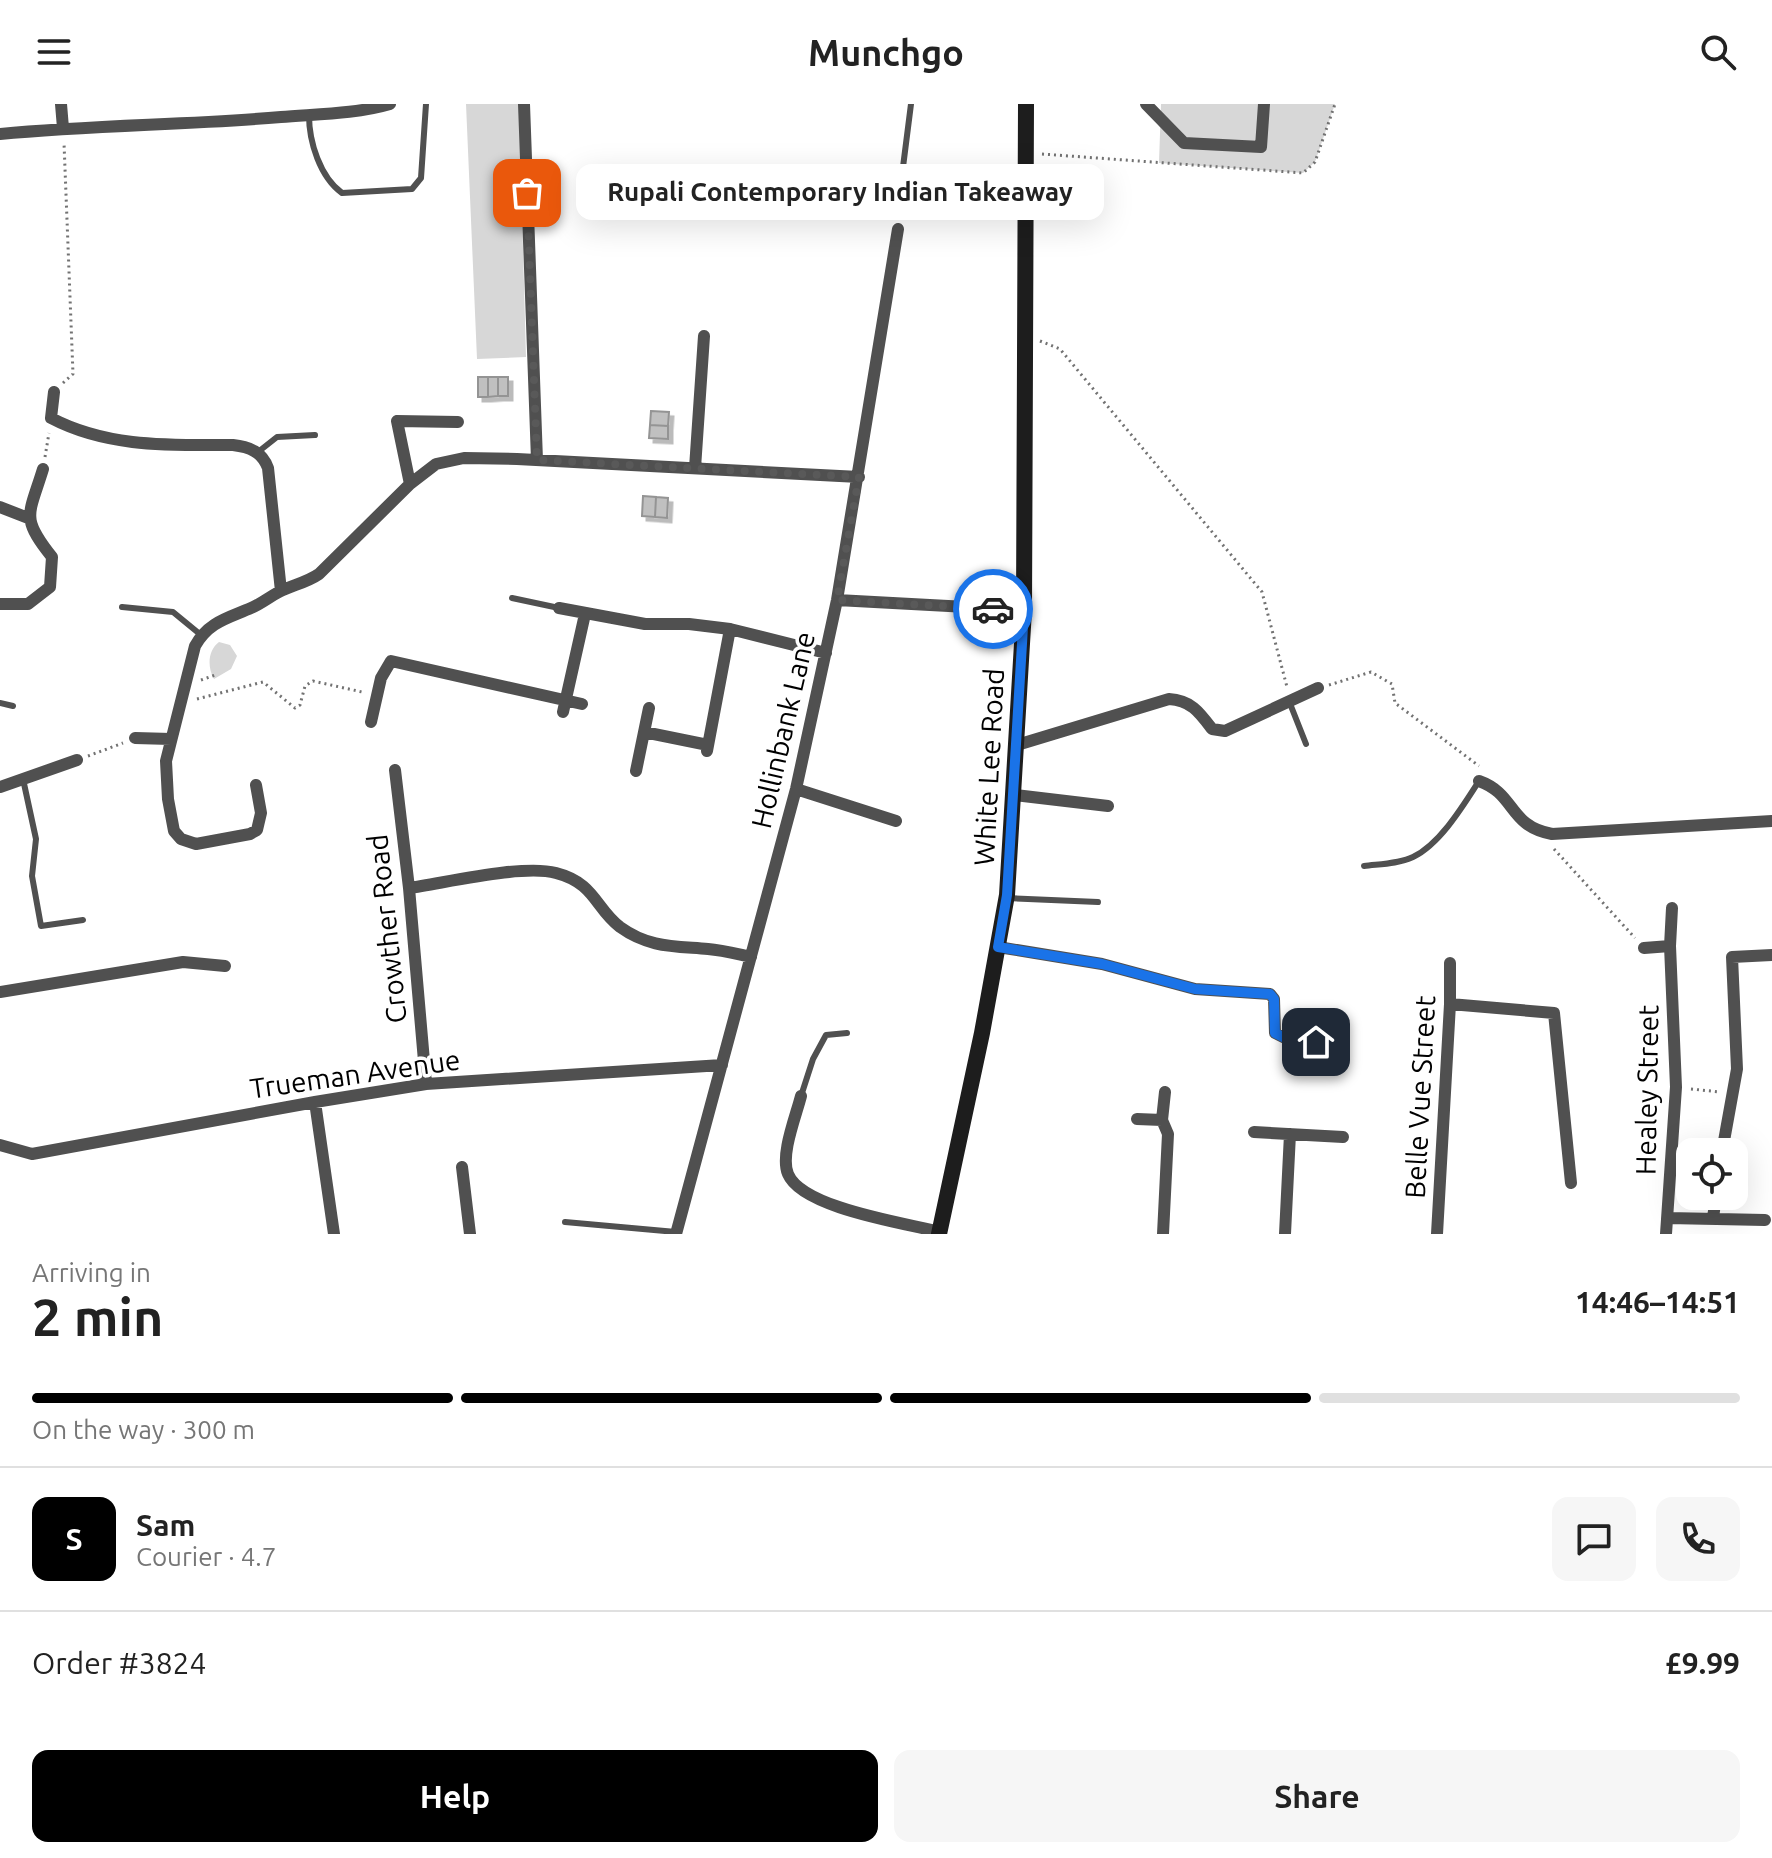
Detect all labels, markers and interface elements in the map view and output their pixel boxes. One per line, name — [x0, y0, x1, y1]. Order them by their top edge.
icon: menu — [32, 30, 76, 74]
icon: search — [1696, 30, 1740, 74]
text: Munchgo — [808, 32, 964, 73]
pin — [493, 159, 561, 227]
callout: Rupali Contemporary Indian Takeaway — [575, 165, 1103, 221]
icon: bag — [505, 171, 549, 215]
text: Rupali Contemporary Indian Takeaway — [607, 177, 1073, 206]
courier — [953, 569, 1033, 649]
icon: car — [971, 587, 1015, 631]
street label: Hollinbank Lane — [745, 629, 820, 831]
street label: White Lee Road — [968, 667, 1009, 866]
street label: Crowther Road — [361, 833, 412, 1025]
street label: Belle Vue Street — [1399, 995, 1440, 1199]
street label: Healey Street — [1630, 1005, 1663, 1175]
pin — [1282, 1008, 1350, 1076]
icon: home — [1294, 1020, 1338, 1064]
street label: Trueman Avenue — [248, 1043, 462, 1104]
map controls — [1676, 1138, 1748, 1210]
button: locate — [1676, 1138, 1748, 1210]
text: Arriving in — [32, 1258, 151, 1287]
text: 14:46–14:51 — [1575, 1285, 1740, 1319]
text: 2 min — [32, 1288, 163, 1346]
text: On the way · 300 m — [32, 1415, 255, 1444]
button: chat — [1552, 1497, 1636, 1581]
button: phone — [1656, 1497, 1740, 1581]
text: Sam — [136, 1508, 195, 1542]
text: S — [65, 1522, 83, 1556]
text: Courier · 4.7 — [136, 1542, 276, 1571]
text: Order #3824 — [32, 1646, 206, 1680]
text: £9.99 — [1665, 1646, 1740, 1680]
button: Help — [32, 1750, 878, 1842]
button: Share — [894, 1750, 1740, 1842]

